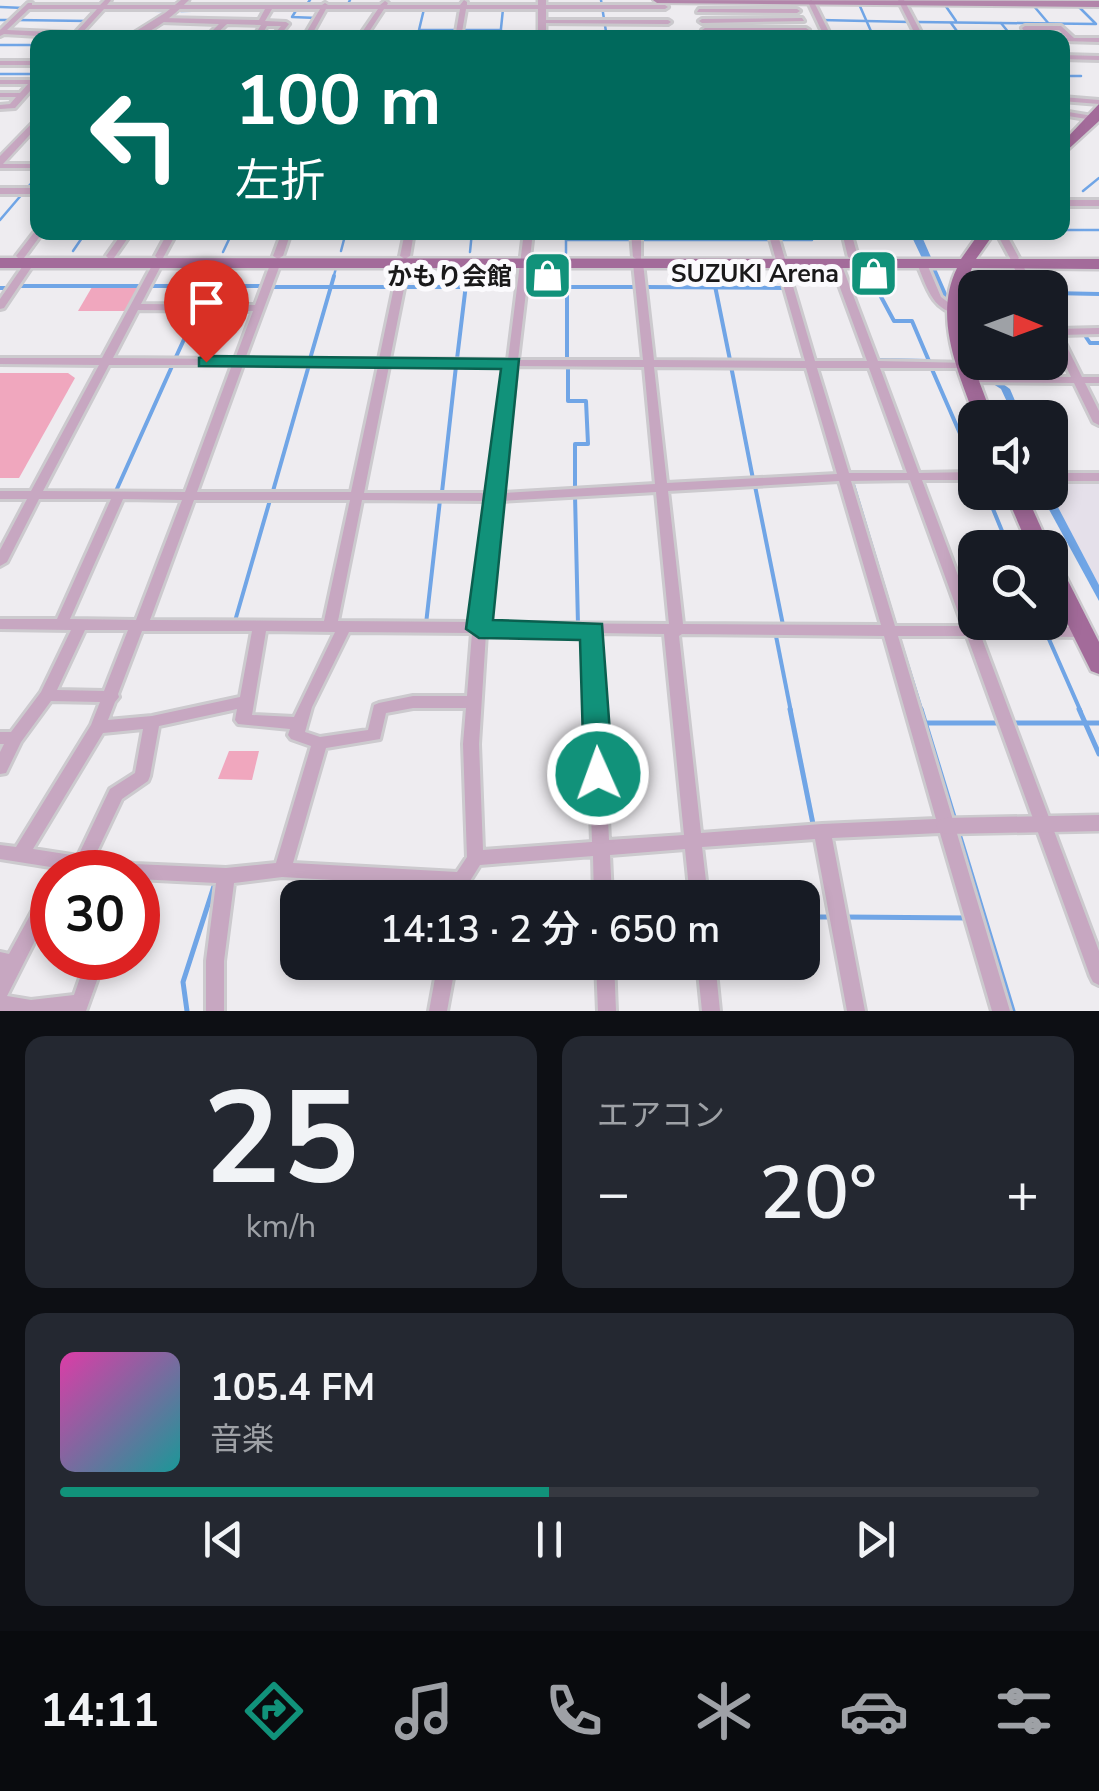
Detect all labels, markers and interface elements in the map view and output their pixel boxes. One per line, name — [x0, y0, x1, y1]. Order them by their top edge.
text: 100 m — [235, 53, 441, 149]
icon: left — [70, 70, 200, 200]
text: 左折 — [235, 151, 325, 212]
shop icon: SUZUKI Arena — [848, 247, 900, 299]
shop icon: かもり会館 — [521, 250, 573, 302]
place label: SUZUKI Arena — [671, 257, 839, 291]
pin — [164, 260, 249, 363]
place label: かもり会館 — [387, 260, 512, 294]
north arrow — [958, 270, 1068, 380]
map controls — [958, 270, 1068, 640]
icon: arrive — [179, 275, 234, 330]
button: sound — [958, 400, 1068, 510]
button: search — [958, 530, 1068, 640]
position arrow — [546, 722, 650, 826]
speed limit sign: 30 — [30, 850, 160, 980]
text: 14:13 · 2 分 · 650 m — [380, 904, 720, 955]
text: 25 — [203, 1051, 359, 1228]
text: エアコン — [597, 1094, 725, 1137]
text: 20° — [759, 1142, 877, 1244]
text: − — [597, 1156, 630, 1231]
text: + — [1006, 1156, 1039, 1231]
text: km/h — [246, 1205, 316, 1248]
text: 105.4 FM — [210, 1362, 375, 1413]
text: 音楽 — [210, 1418, 274, 1461]
icon: previous — [196, 1512, 251, 1567]
icon: pause — [522, 1512, 577, 1567]
icon: next — [848, 1512, 903, 1567]
icon: directions — [239, 1676, 309, 1746]
icon: music — [389, 1676, 459, 1746]
icon: phone — [539, 1676, 609, 1746]
icon: climate — [689, 1676, 759, 1746]
icon: car — [839, 1676, 909, 1746]
icon: filters — [989, 1676, 1059, 1746]
text: 14:11 — [40, 1681, 159, 1742]

